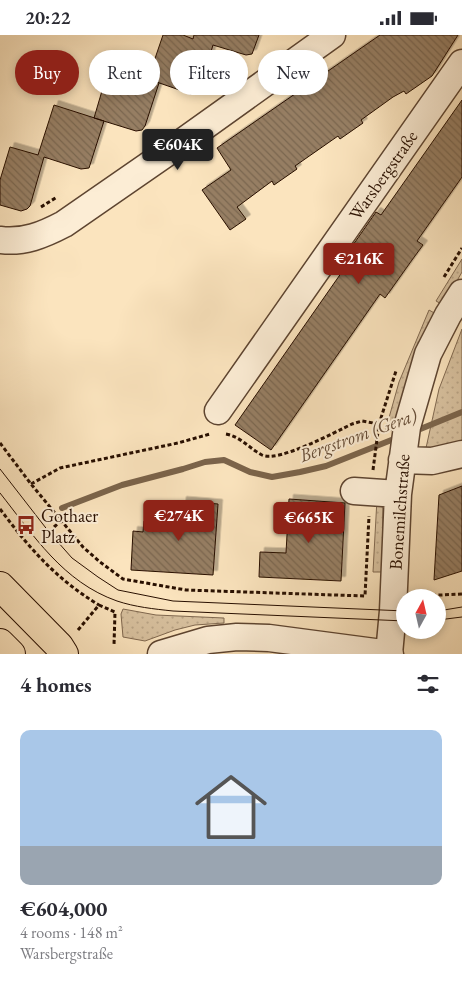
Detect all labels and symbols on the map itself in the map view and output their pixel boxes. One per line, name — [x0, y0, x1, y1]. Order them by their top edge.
street label: Warsbergstraße — [344, 126, 422, 224]
pin: €604K — [143, 129, 213, 171]
pin: €216K — [324, 243, 394, 285]
water label: Bergstrom (Gera) — [295, 402, 420, 468]
street label: Bonemilchstraße — [383, 453, 415, 571]
pin: €274K — [144, 499, 214, 542]
pin: €665K — [274, 501, 344, 544]
place label: Gothaer Platz — [41, 504, 98, 548]
bus stop icon: Gothaer Platz — [15, 514, 37, 536]
north arrow — [396, 589, 446, 639]

